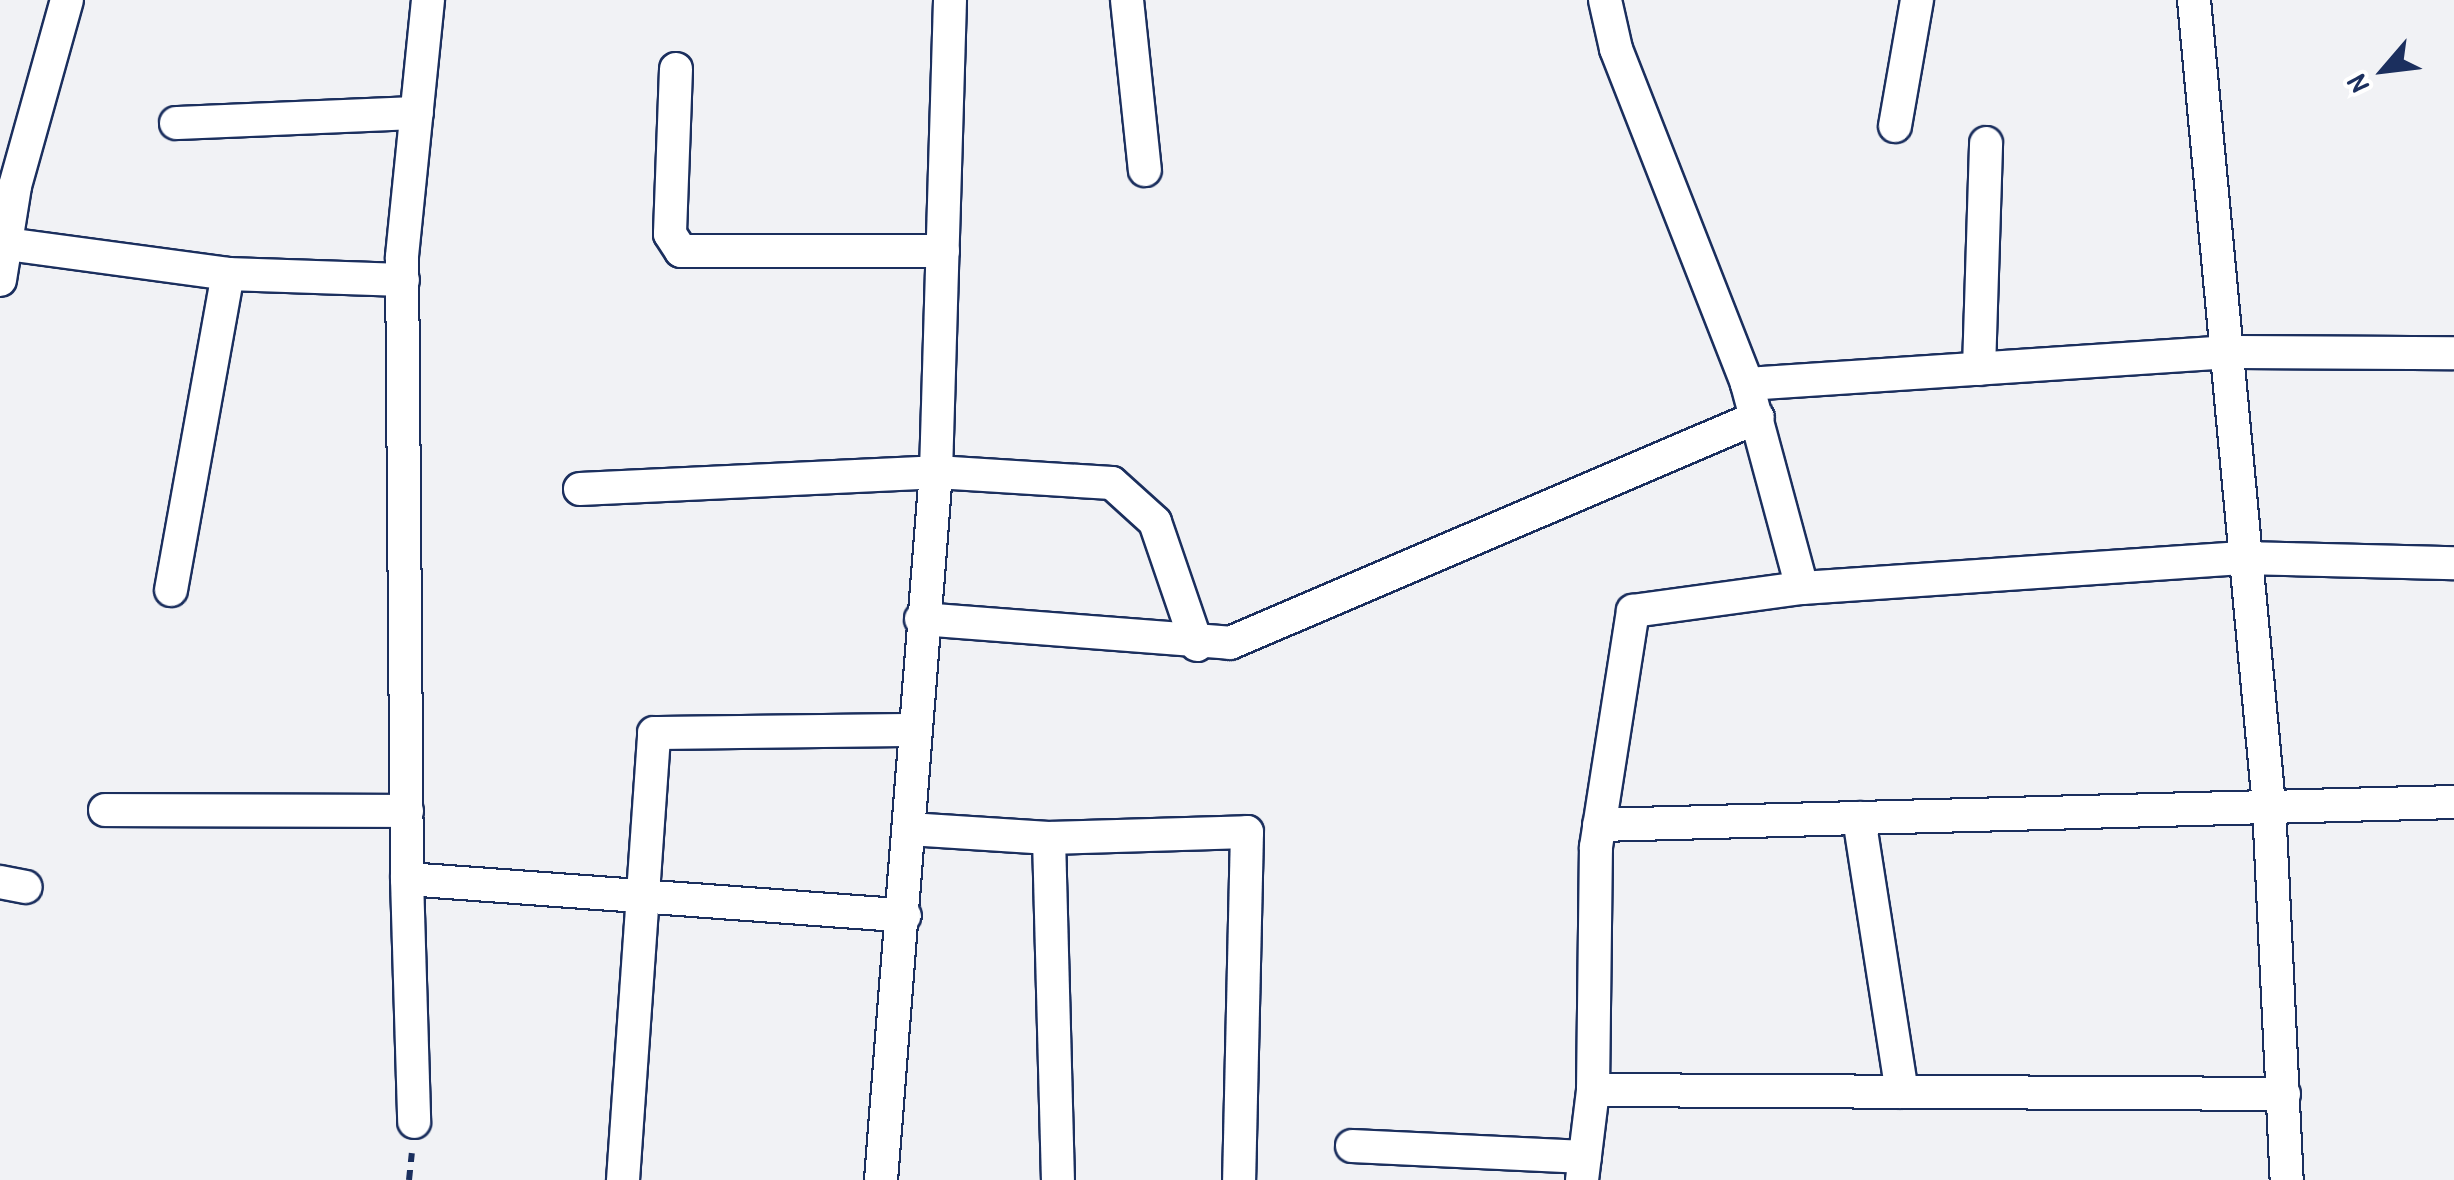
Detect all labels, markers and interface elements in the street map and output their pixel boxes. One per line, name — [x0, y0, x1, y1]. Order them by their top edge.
north arrow — [2334, 20, 2434, 120]
text: N — [2337, 69, 2378, 100]

